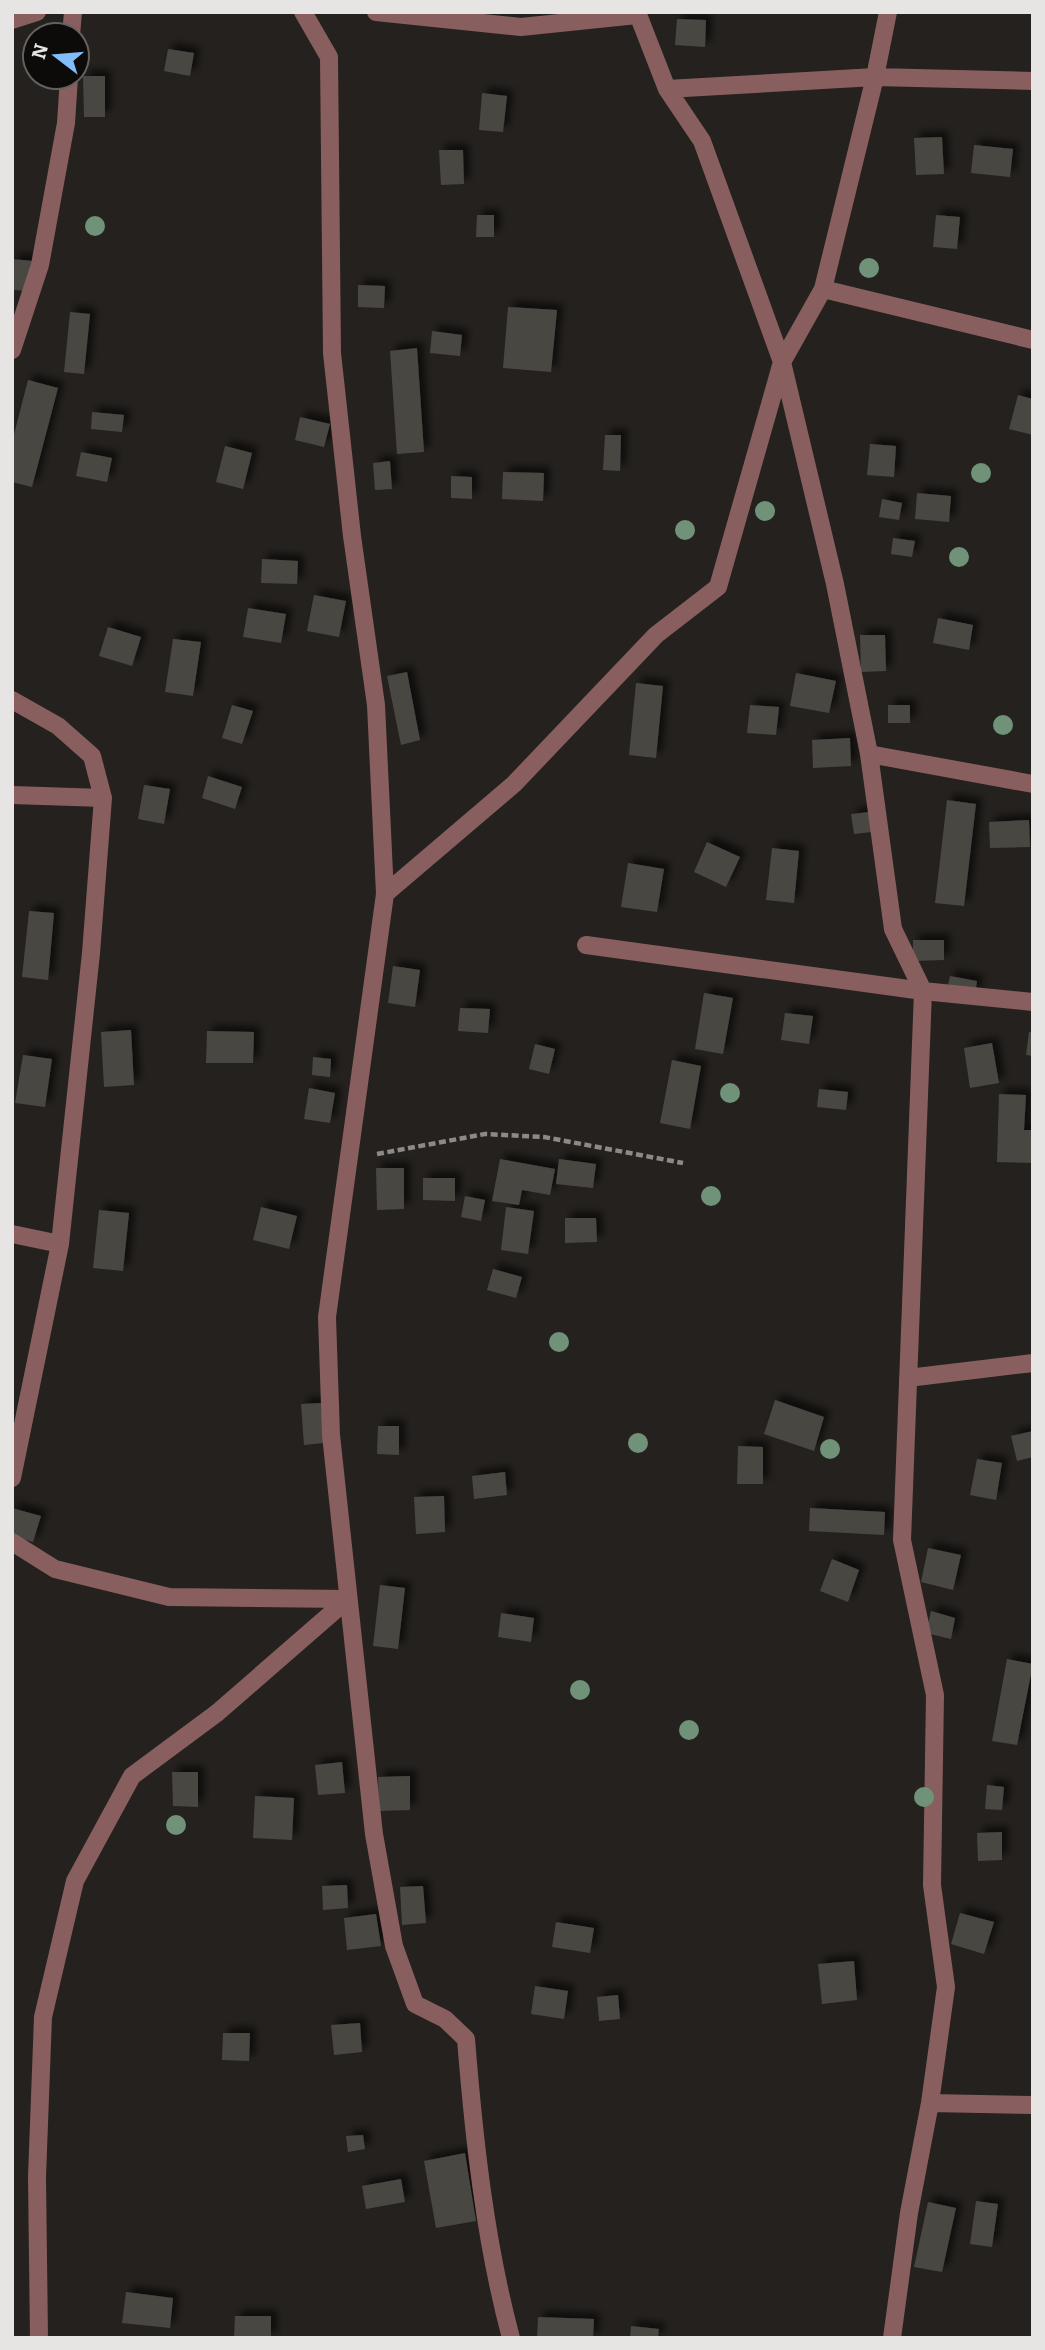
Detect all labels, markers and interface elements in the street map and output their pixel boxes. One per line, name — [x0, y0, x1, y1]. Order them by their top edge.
north arrow — [21, 21, 91, 91]
text: N — [27, 41, 53, 62]

